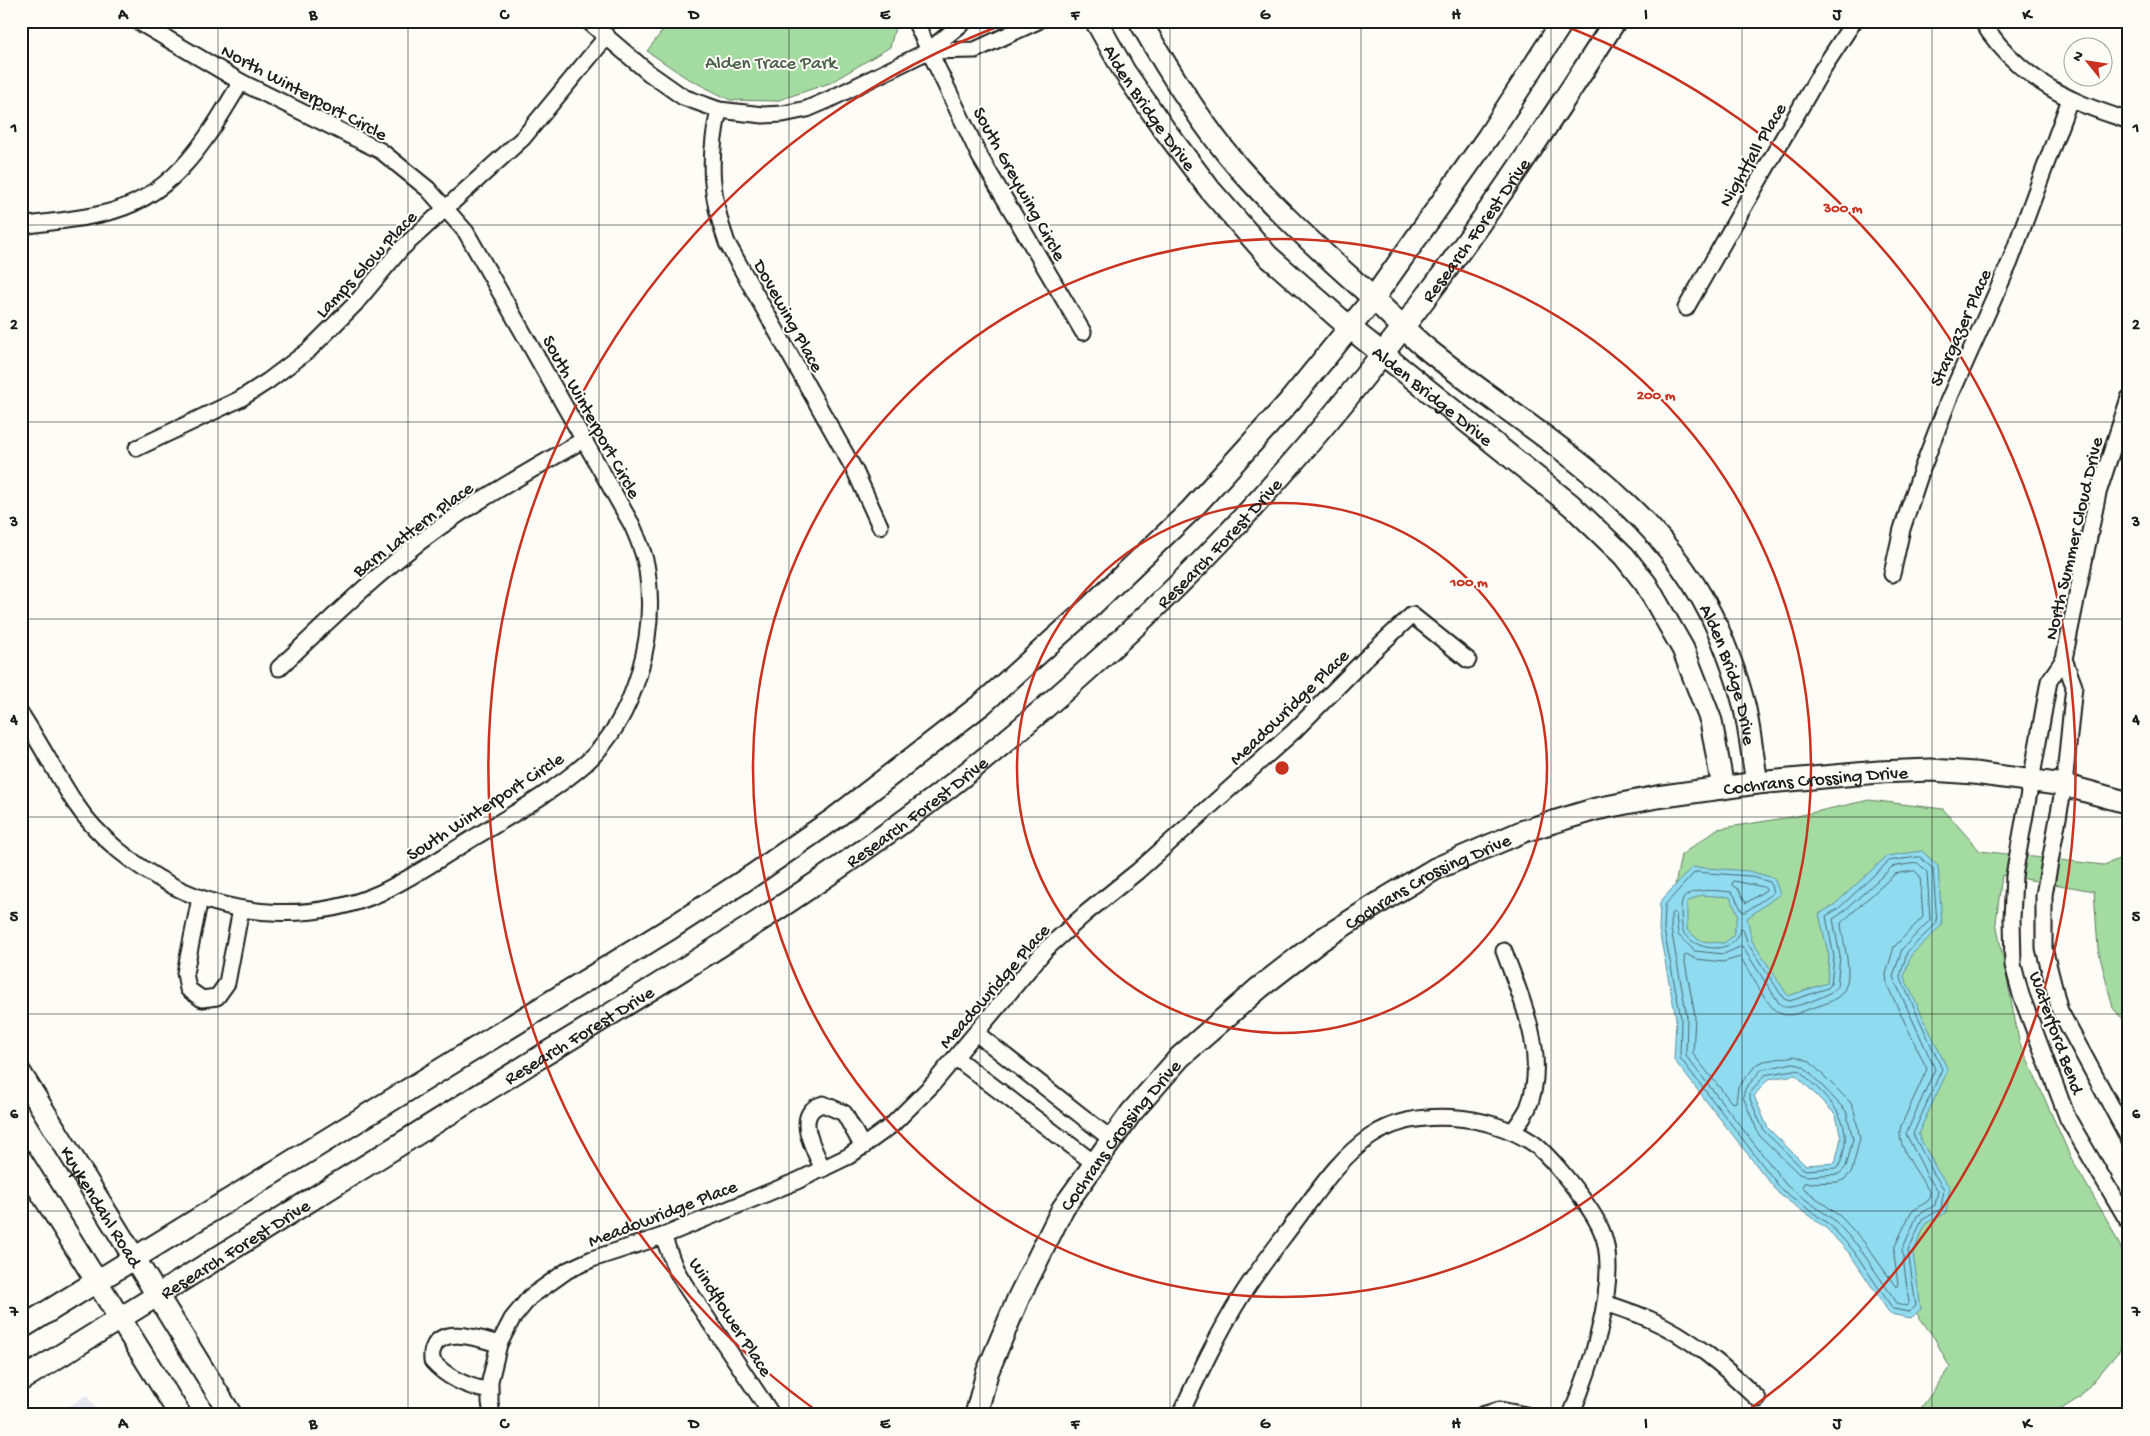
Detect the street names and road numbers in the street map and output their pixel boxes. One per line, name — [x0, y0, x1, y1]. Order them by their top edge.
street label: North Winterport Circle — [216, 41, 391, 148]
street label: Alden Bridge Drive — [1097, 41, 1200, 177]
street label: Nightfall Place — [1715, 100, 1793, 212]
street label: South Greywing Circle — [966, 104, 1070, 266]
street label: Research Forest Drive — [1418, 154, 1537, 308]
street label: Lamps Glow Place — [312, 207, 423, 324]
street label: Dovewing Place — [746, 255, 827, 377]
street label: Stargazer Place — [1926, 266, 1998, 391]
street label: South Winterport Circle — [535, 332, 645, 504]
street label: Alden Bridge Drive — [1366, 342, 1496, 453]
street label: North Summer Cloud Drive — [2041, 435, 2110, 642]
street label: Research Forest Drive — [1153, 474, 1289, 615]
street label: Barn Lattern Place — [348, 478, 479, 584]
street label: Alden Bridge Drive — [1693, 601, 1759, 747]
street label: Meadowridge Place — [1226, 645, 1355, 772]
street label: South Winterport Circle — [403, 748, 569, 868]
street label: Research Forest Drive — [842, 752, 994, 874]
street label: Cochrans Crossing Drive — [1722, 763, 1909, 803]
street label: Cochrans Crossing Drive — [1342, 830, 1515, 937]
street label: Meadowridge Place — [935, 920, 1056, 1054]
street label: Waterford Bend — [2022, 969, 2088, 1099]
street label: Research Forest Drive — [501, 982, 660, 1092]
street label: Cochrans Crossing Drive — [1057, 1056, 1188, 1217]
street label: Kuykendahl Road — [53, 1143, 146, 1274]
street label: Meadowridge Place — [585, 1176, 741, 1254]
street label: Research Forest Drive — [157, 1195, 315, 1306]
street label: Windflower Place — [682, 1254, 776, 1382]

